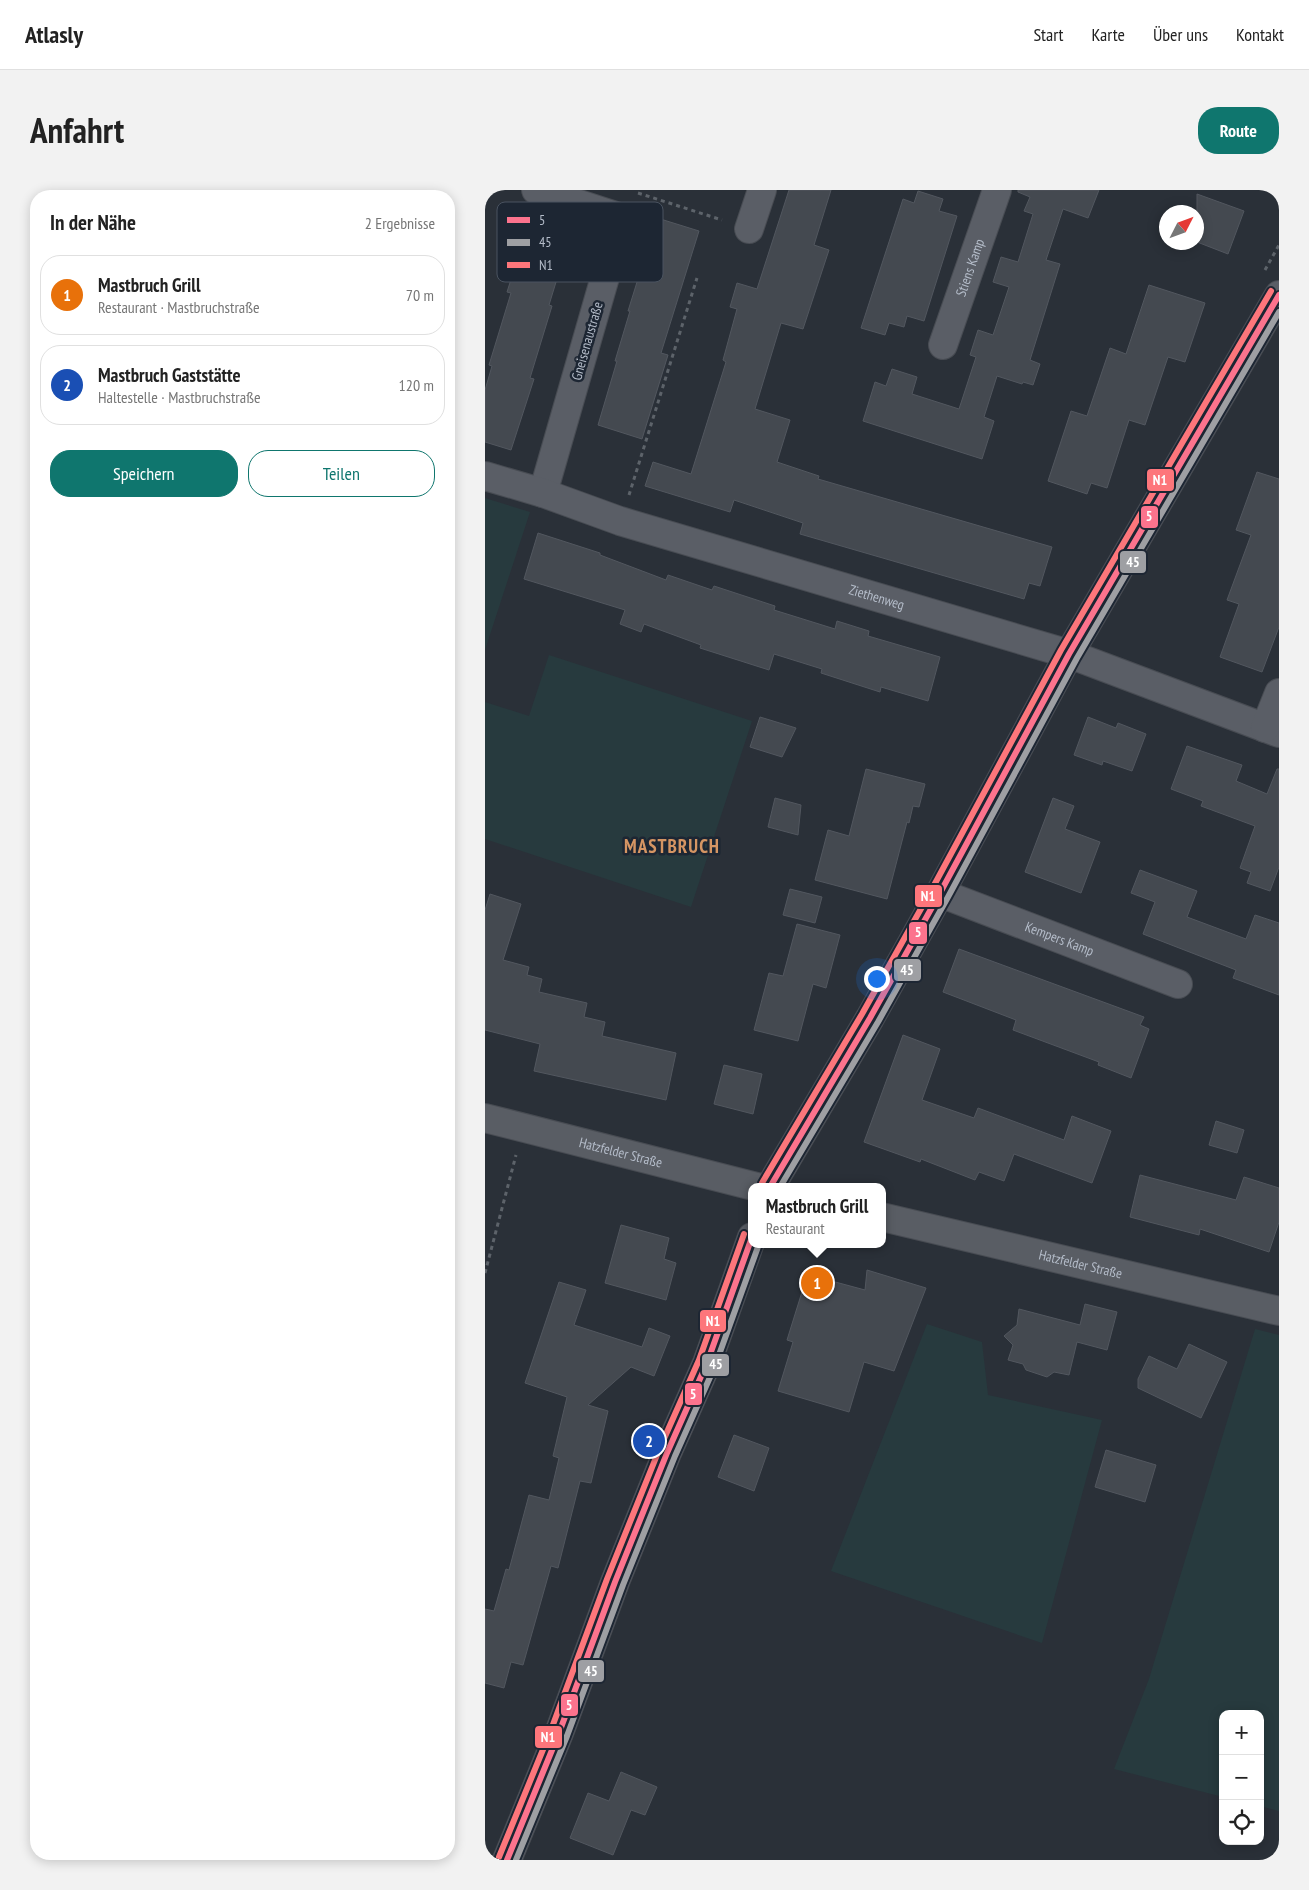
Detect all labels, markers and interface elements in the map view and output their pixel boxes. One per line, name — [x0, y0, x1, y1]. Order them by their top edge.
text: Atlasly — [25, 19, 83, 50]
text: Start — [1033, 23, 1064, 46]
text: Karte — [1092, 23, 1125, 46]
text: Über uns — [1153, 23, 1208, 46]
text: Kontakt — [1236, 23, 1284, 46]
text: Anfahrt — [30, 107, 124, 153]
button: Route — [1198, 107, 1279, 154]
legend — [497, 202, 663, 282]
north arrow — [1159, 205, 1204, 250]
text: In der Nähe — [50, 209, 136, 236]
text: 5 — [539, 211, 545, 229]
text: 2 Ergebnisse — [365, 213, 435, 233]
text: 45 — [539, 233, 552, 251]
street label: Stiens Kamp — [952, 236, 988, 299]
text: N1 — [539, 256, 553, 274]
text: Mastbruch Grill — [98, 273, 201, 297]
text: 1 — [63, 285, 71, 305]
text: 70 m — [406, 285, 434, 305]
text: Restaurant · Mastbruchstraße — [98, 297, 260, 317]
street label: Gneisenaustraße — [567, 299, 607, 382]
text: Mastbruch Gaststätte — [98, 363, 241, 387]
text: 2 — [63, 375, 71, 395]
text: 120 m — [399, 375, 434, 395]
text: Haltestelle · Mastbruchstraße — [98, 387, 261, 407]
button: Speichern — [50, 450, 238, 497]
button: Teilen — [248, 450, 435, 497]
line badge: N1 — [1146, 468, 1175, 492]
text: N1 — [1153, 471, 1167, 489]
line badge: 5 — [1140, 505, 1159, 529]
text: 5 — [1146, 507, 1152, 525]
line badge: 45 — [1119, 550, 1147, 574]
text: 45 — [1126, 553, 1140, 571]
street label: Ziethenweg — [847, 580, 906, 614]
district label: MASTBRUCH — [624, 834, 720, 858]
line badge: N1 — [914, 884, 943, 908]
text: N1 — [921, 887, 935, 905]
street label: Kempers Kamp — [1023, 917, 1096, 960]
line badge: 5 — [908, 921, 928, 945]
text: 5 — [915, 923, 921, 941]
line badge: 45 — [893, 958, 922, 982]
text: 45 — [900, 961, 914, 979]
your location — [864, 966, 890, 992]
street label: Hatzfelder Straße — [577, 1133, 664, 1172]
popup — [748, 1183, 886, 1248]
text: Mastbruch Grill — [766, 1194, 868, 1218]
text: Restaurant — [766, 1218, 825, 1238]
street label: Hatzfelder Straße — [1037, 1245, 1124, 1283]
pin: 1 — [801, 1264, 833, 1302]
line badge: N1 — [699, 1309, 727, 1333]
text: N1 — [706, 1312, 720, 1330]
line badge: 45 — [701, 1353, 730, 1377]
text: 45 — [709, 1355, 723, 1373]
line badge: 5 — [684, 1382, 703, 1406]
text: 5 — [690, 1385, 696, 1403]
pin: 2 — [633, 1422, 665, 1460]
line badge: 45 — [577, 1659, 605, 1683]
text: 45 — [584, 1662, 598, 1680]
line badge: 5 — [560, 1693, 579, 1717]
text: 5 — [566, 1696, 572, 1714]
map controls — [1219, 1710, 1264, 1845]
button: + — [1219, 1710, 1264, 1755]
line badge: N1 — [534, 1725, 563, 1749]
text: N1 — [541, 1728, 555, 1746]
button: − — [1219, 1755, 1264, 1800]
button: locate — [1219, 1800, 1264, 1845]

